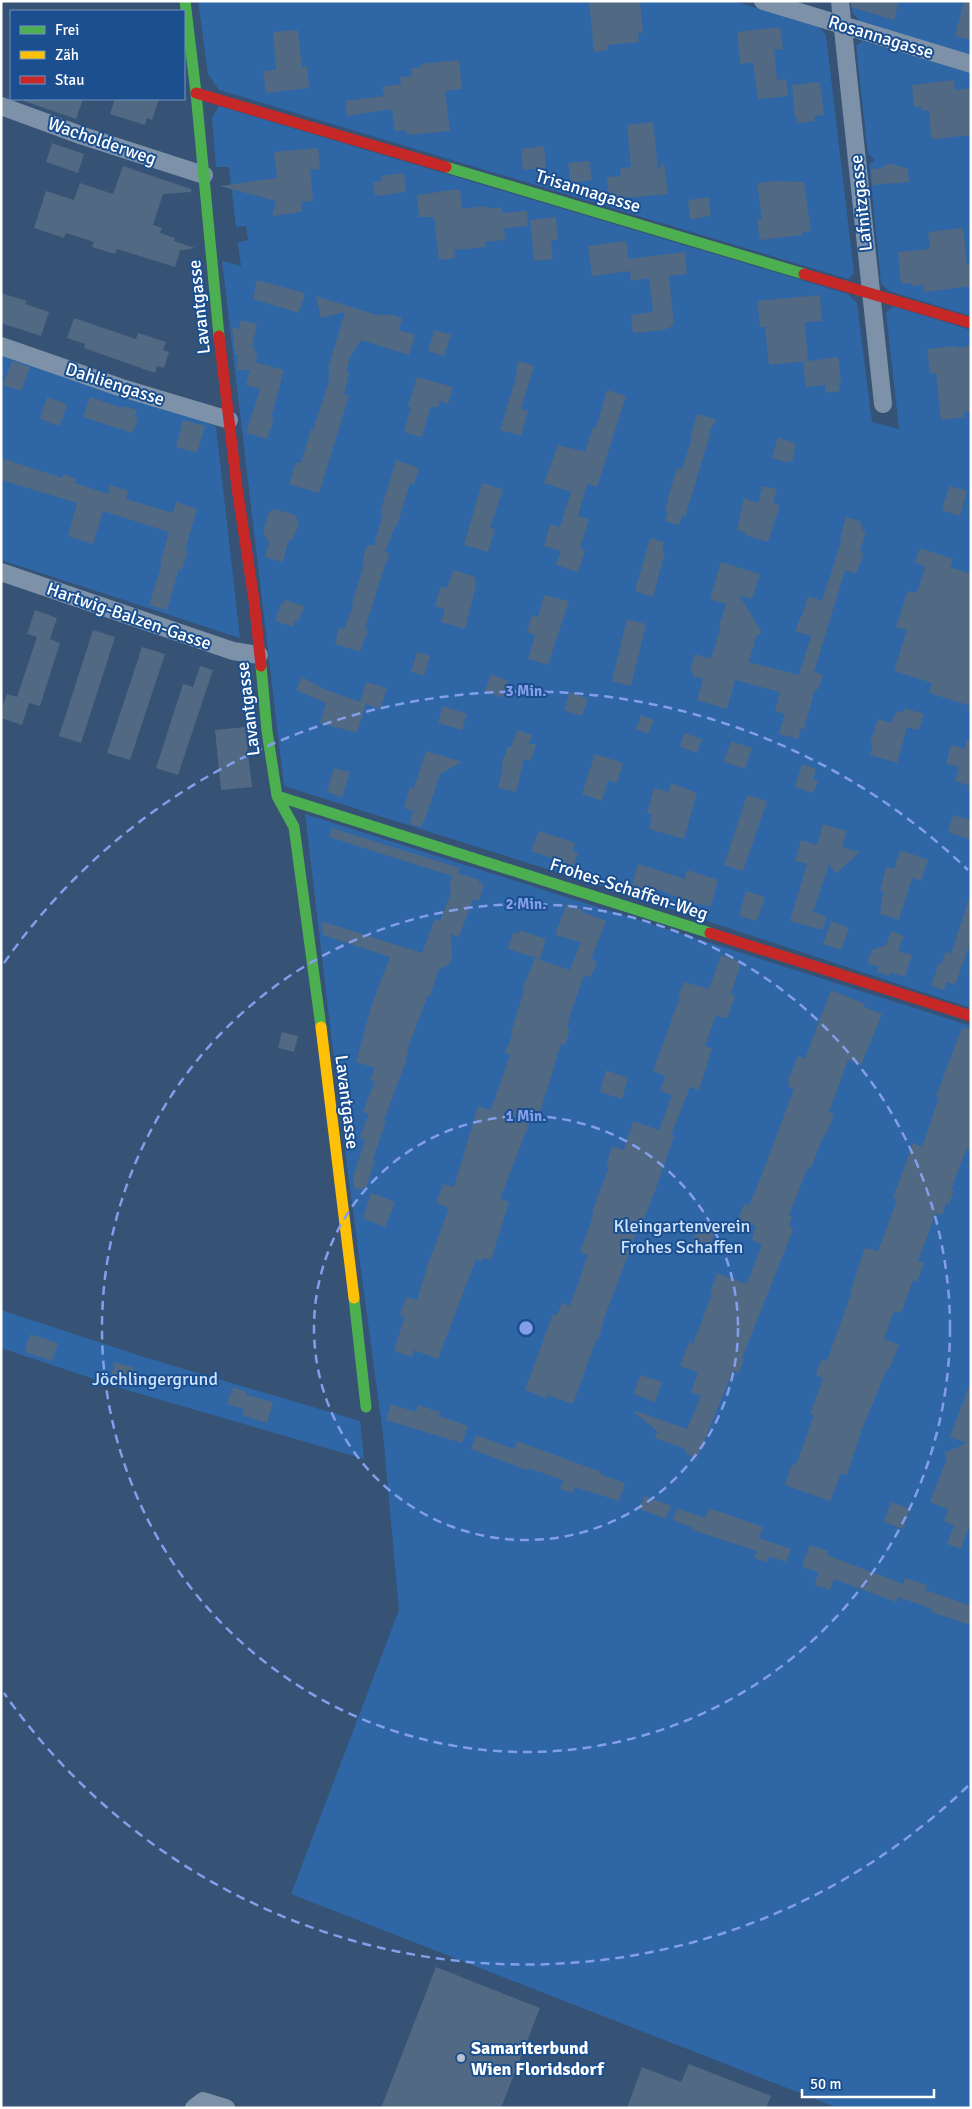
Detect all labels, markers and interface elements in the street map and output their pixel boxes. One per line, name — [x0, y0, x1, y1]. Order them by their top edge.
legend — [10, 10, 185, 100]
street label: Rosannagasse — [826, 11, 936, 63]
text: Frei — [55, 21, 79, 39]
text: Zäh — [55, 46, 79, 64]
text: Stau — [55, 71, 84, 89]
street label: Wacholderweg — [45, 112, 159, 170]
street label: Lafnitzgasse — [845, 154, 877, 252]
street label: Trisannagasse — [533, 165, 643, 217]
street label: Lavantgasse — [183, 259, 215, 355]
street label: Dahliengasse — [63, 358, 167, 410]
street label: Hartwig-Balzen-Gasse — [44, 578, 214, 654]
street label: Lavantgasse — [231, 661, 265, 757]
text: 3 Min. — [506, 682, 546, 700]
street label: Frohes-Schaffen-Weg — [547, 853, 711, 925]
text: 2 Min. — [506, 895, 546, 913]
street label: Lavantgasse — [330, 1054, 364, 1150]
text: 1 Min. — [506, 1107, 546, 1125]
park label: Kleingartenverein Frohes Schaffen — [614, 1215, 750, 1258]
centre of rings — [517, 1319, 535, 1337]
park label: Jöchlingergrund — [92, 1368, 218, 1390]
place label: Samariterbund Wien Floridsdorf — [471, 2037, 605, 2080]
marker: Samariterbund Wien Floridsdorf — [455, 2052, 467, 2064]
scale bar — [802, 2066, 934, 2098]
text: 50 m — [810, 2075, 841, 2093]

